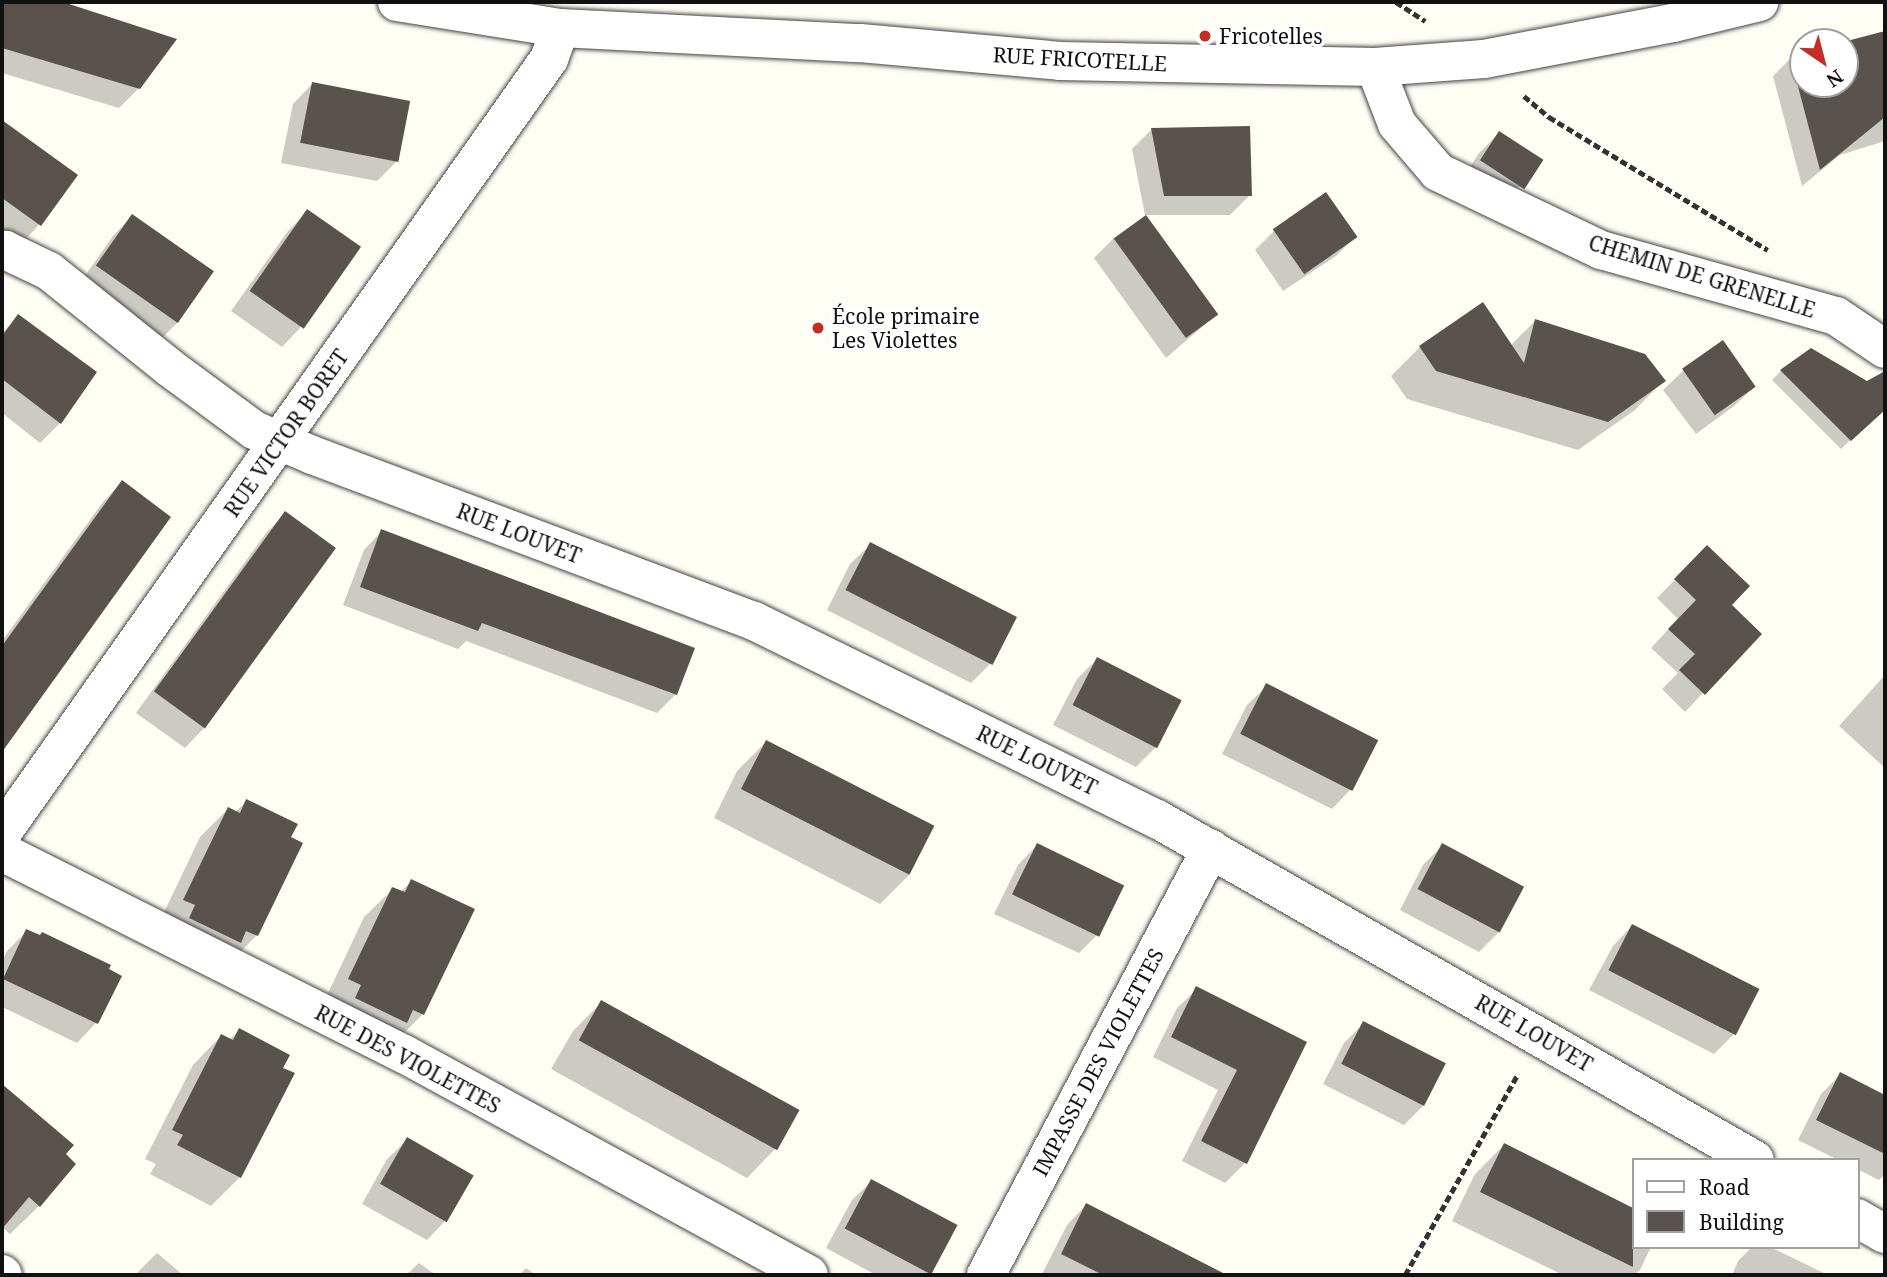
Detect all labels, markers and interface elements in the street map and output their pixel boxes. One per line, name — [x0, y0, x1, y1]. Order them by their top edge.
place label: Fricotelles — [1219, 23, 1323, 49]
marker: Fricotelles — [1197, 28, 1213, 44]
north arrow — [1789, 28, 1859, 98]
street label: RUE FRICOTELLE — [992, 42, 1168, 76]
text: N — [1821, 64, 1848, 94]
street label: CHEMIN DE GRENELLE — [1586, 230, 1818, 322]
place label: École primaire Les Violettes — [832, 303, 980, 353]
marker: École primaire Les Violettes — [810, 320, 826, 336]
street label: RUE VICTOR BORET — [219, 345, 353, 521]
street label: RUE LOUVET — [453, 498, 585, 568]
street label: RUE LOUVET — [973, 720, 1101, 800]
street label: IMPASSE DES VIOLETTES — [1027, 944, 1169, 1180]
street label: RUE LOUVET — [1471, 989, 1597, 1077]
street label: RUE DES VIOLETTES — [311, 999, 505, 1119]
legend — [1632, 1158, 1859, 1249]
text: Road — [1699, 1173, 1750, 1201]
text: Building — [1699, 1208, 1784, 1236]

